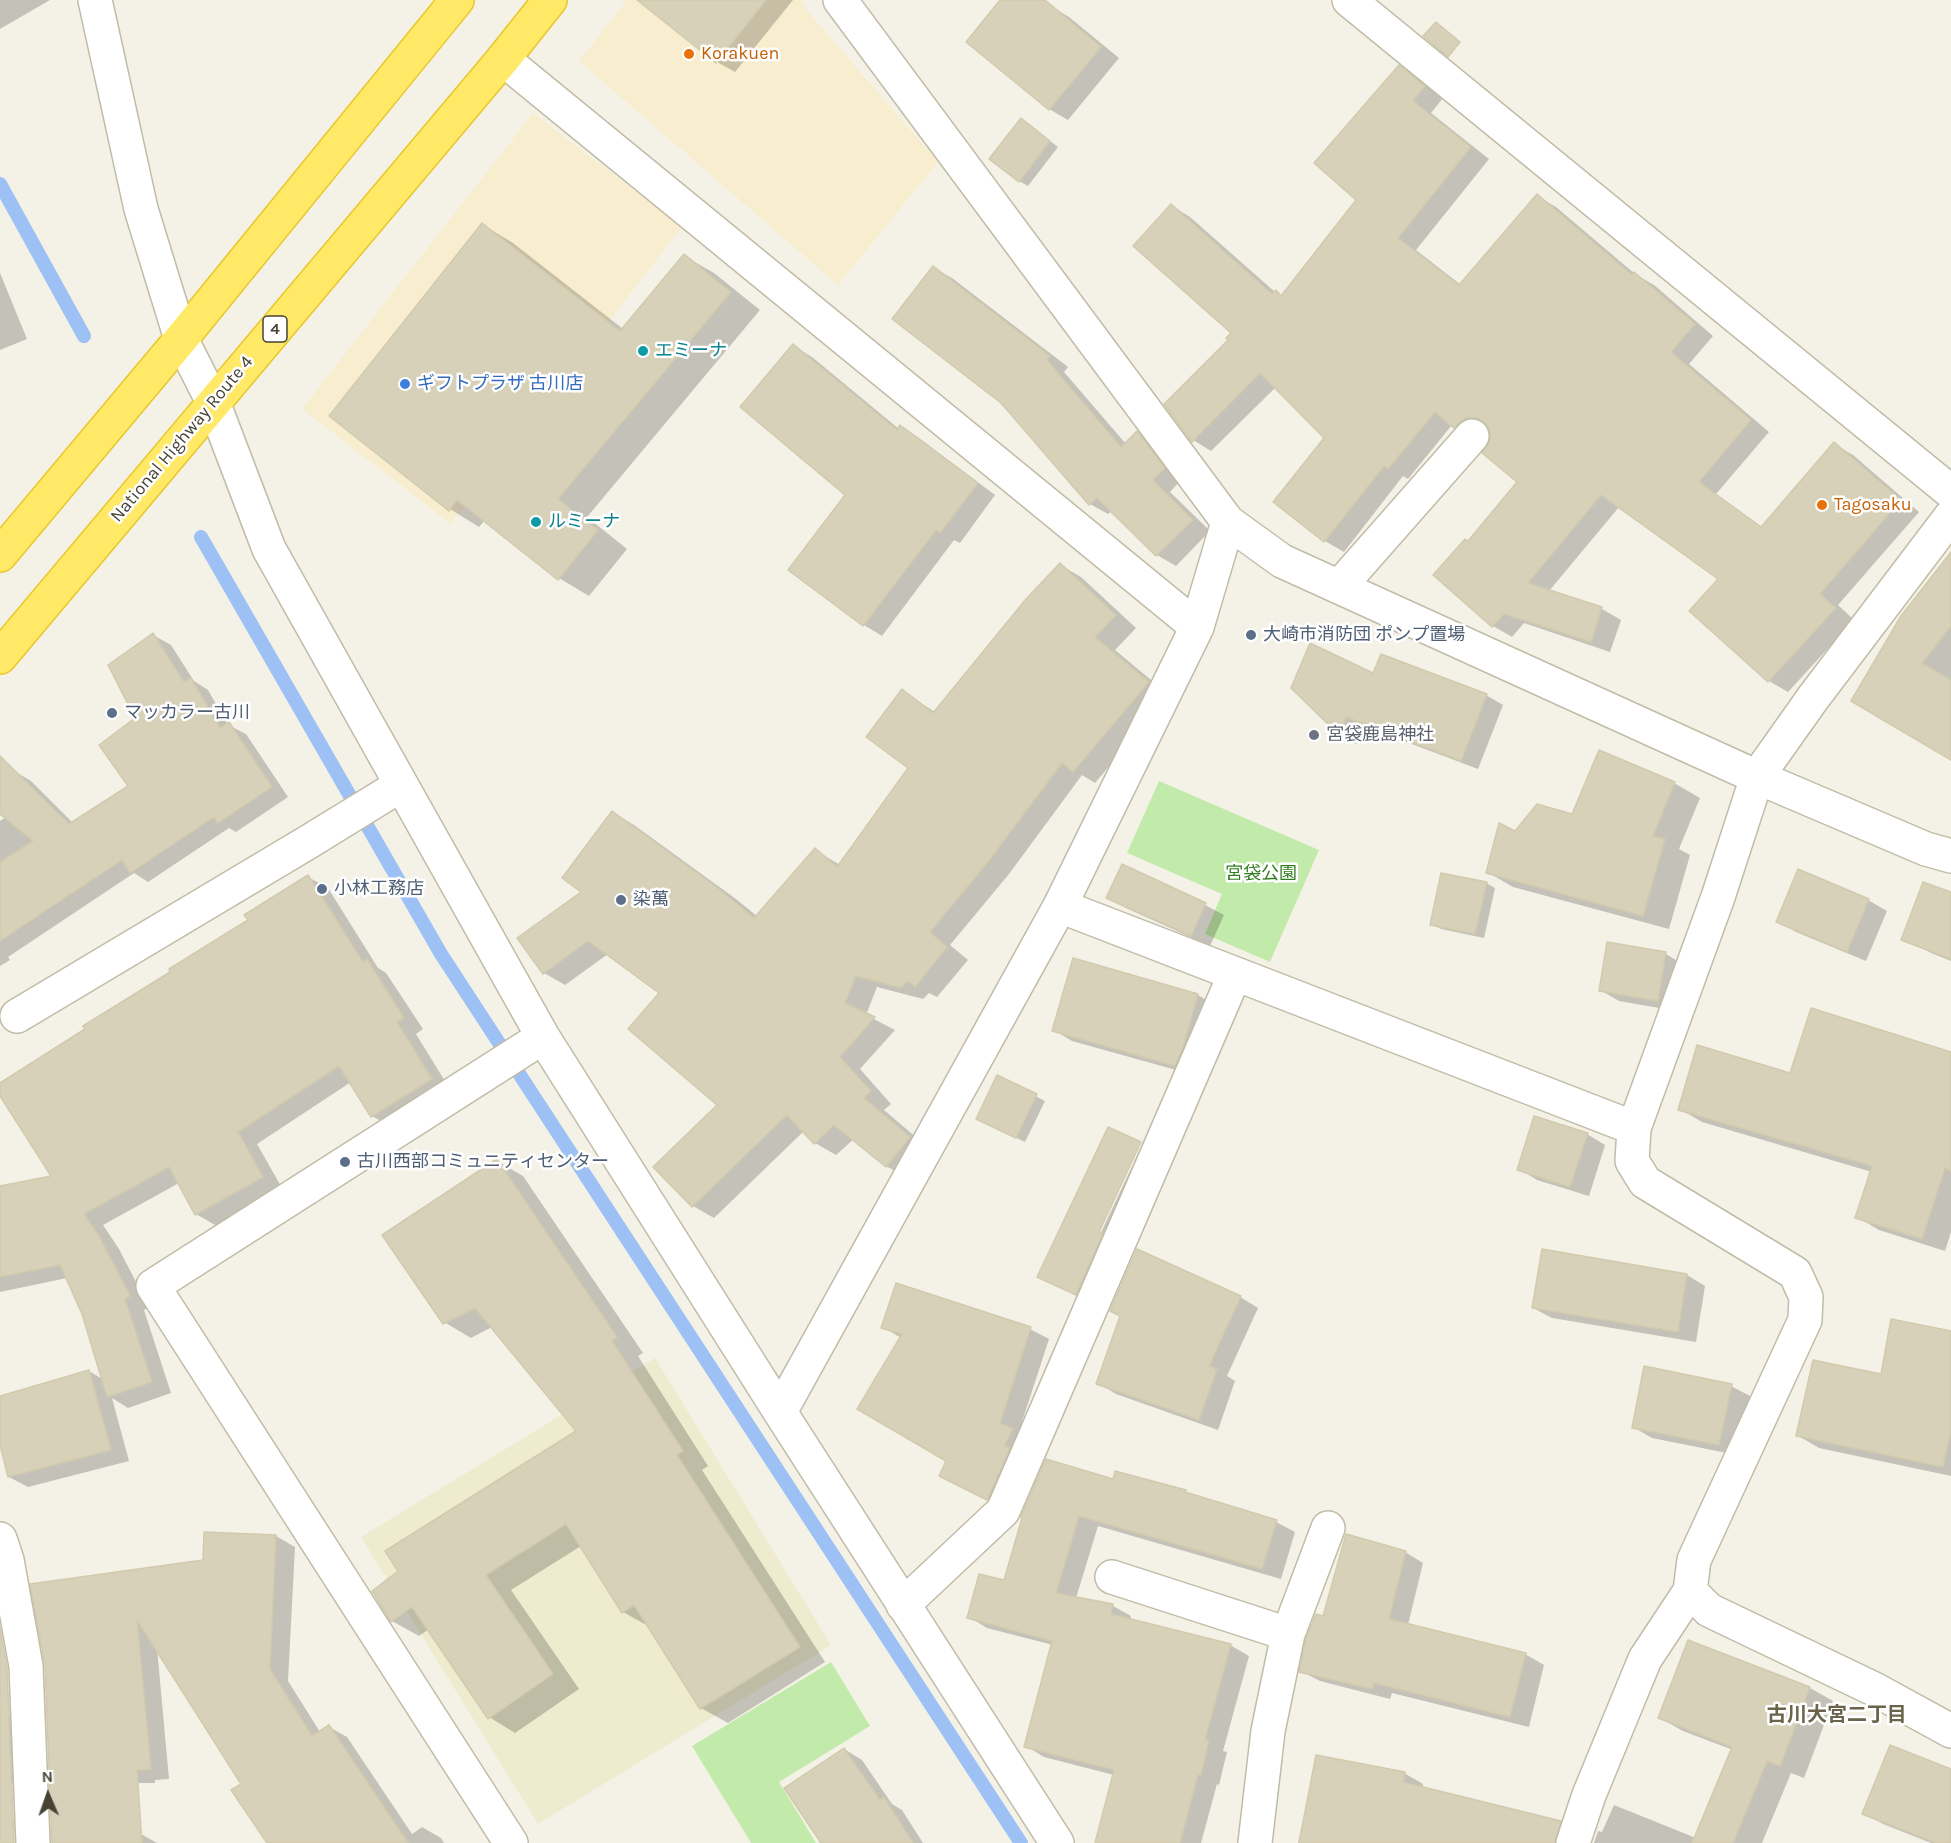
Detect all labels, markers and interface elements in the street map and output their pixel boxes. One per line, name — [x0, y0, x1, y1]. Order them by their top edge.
place label: Korakuen — [701, 43, 779, 65]
marker: Korakuen — [682, 47, 696, 61]
road number: 4 — [263, 316, 287, 342]
place label: エミーナ — [655, 340, 727, 362]
marker: エミーナ — [636, 344, 650, 358]
street label: National Highway Route 4 — [106, 351, 258, 527]
place label: ギフトプラザ 古川店 — [417, 373, 583, 395]
marker: ギフトプラザ 古川店 — [398, 377, 412, 391]
place label: Tagosaku — [1834, 494, 1912, 516]
marker: Tagosaku — [1815, 498, 1829, 512]
place label: ルミーナ — [548, 511, 620, 533]
marker: ルミーナ — [529, 515, 543, 529]
place label: 大崎市消防団 ポンプ置場 — [1263, 624, 1465, 646]
marker: 大崎市消防団 ポンプ置場 — [1244, 628, 1258, 642]
place label: マッカラー古川 — [124, 702, 250, 724]
marker: マッカラー古川 — [105, 706, 119, 720]
place label: 宮袋鹿島神社 — [1326, 724, 1434, 746]
marker: 宮袋鹿島神社 — [1307, 728, 1321, 742]
park label: 宮袋公園 — [1225, 863, 1297, 885]
place label: 小林工務店 — [334, 878, 424, 900]
marker: 小林工務店 — [315, 882, 329, 896]
place label: 染萬 — [633, 889, 669, 911]
marker: 染萬 — [614, 893, 628, 907]
place label: 古川西部コミュニティセンター — [357, 1151, 609, 1173]
marker: 古川西部コミュニティセンター — [338, 1155, 352, 1169]
district label: 古川大宮二丁目 — [1767, 1703, 1907, 1727]
north arrow — [18, 1765, 78, 1825]
text: N — [41, 1767, 53, 1786]

